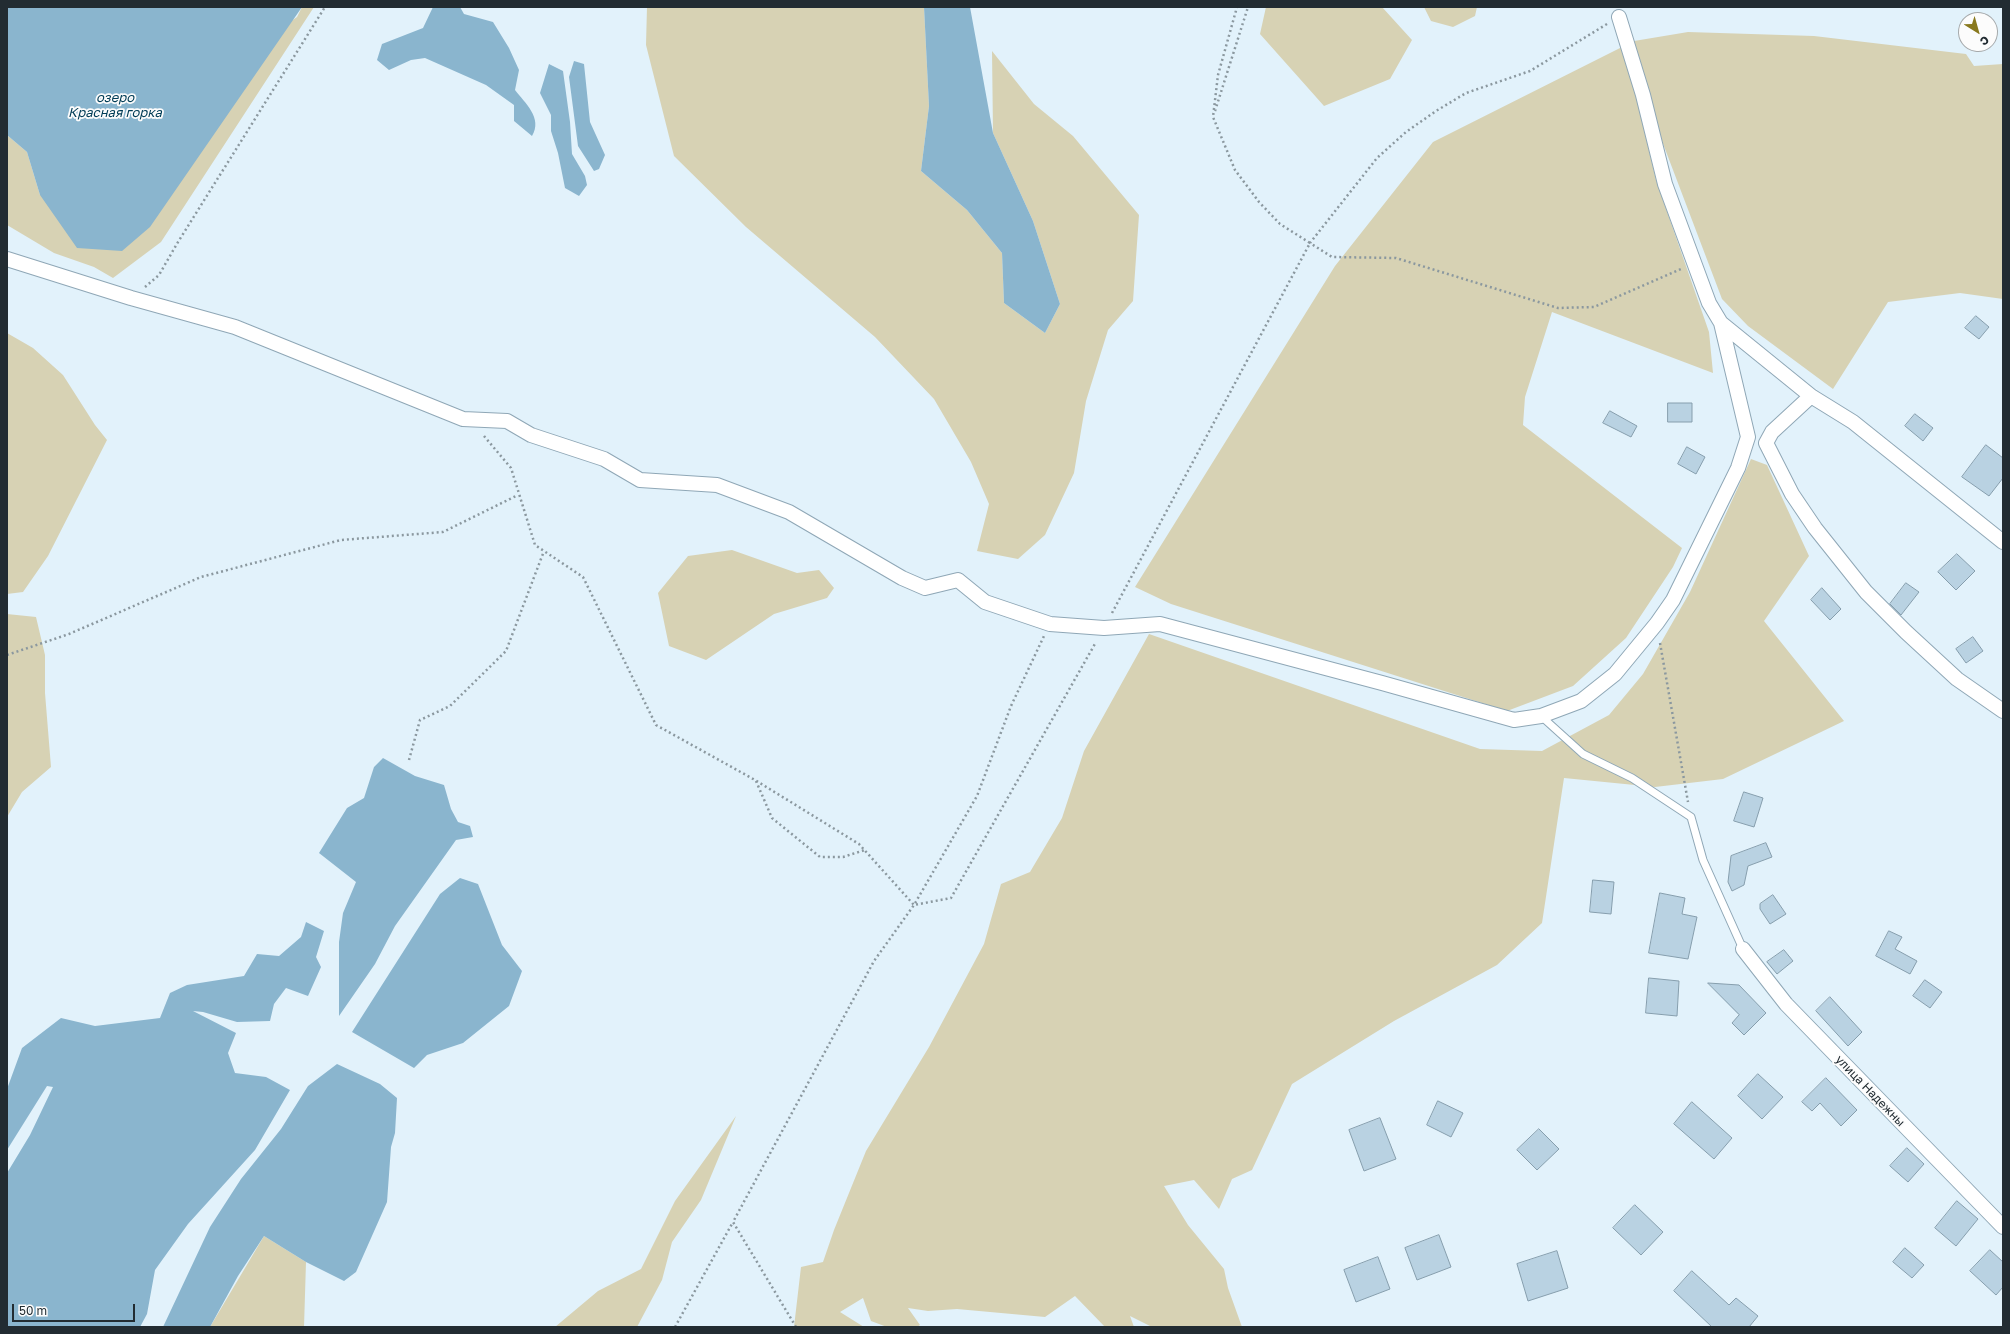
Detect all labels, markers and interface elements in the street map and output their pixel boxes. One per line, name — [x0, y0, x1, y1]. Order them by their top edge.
north arrow — [1958, 12, 1998, 52]
text: С — [1978, 34, 1992, 49]
water label: озеро Красная горка — [68, 90, 162, 121]
street label: улица Надежны — [1832, 1052, 1908, 1130]
scale bar — [14, 1296, 137, 1322]
text: 50 m — [19, 1303, 47, 1318]

